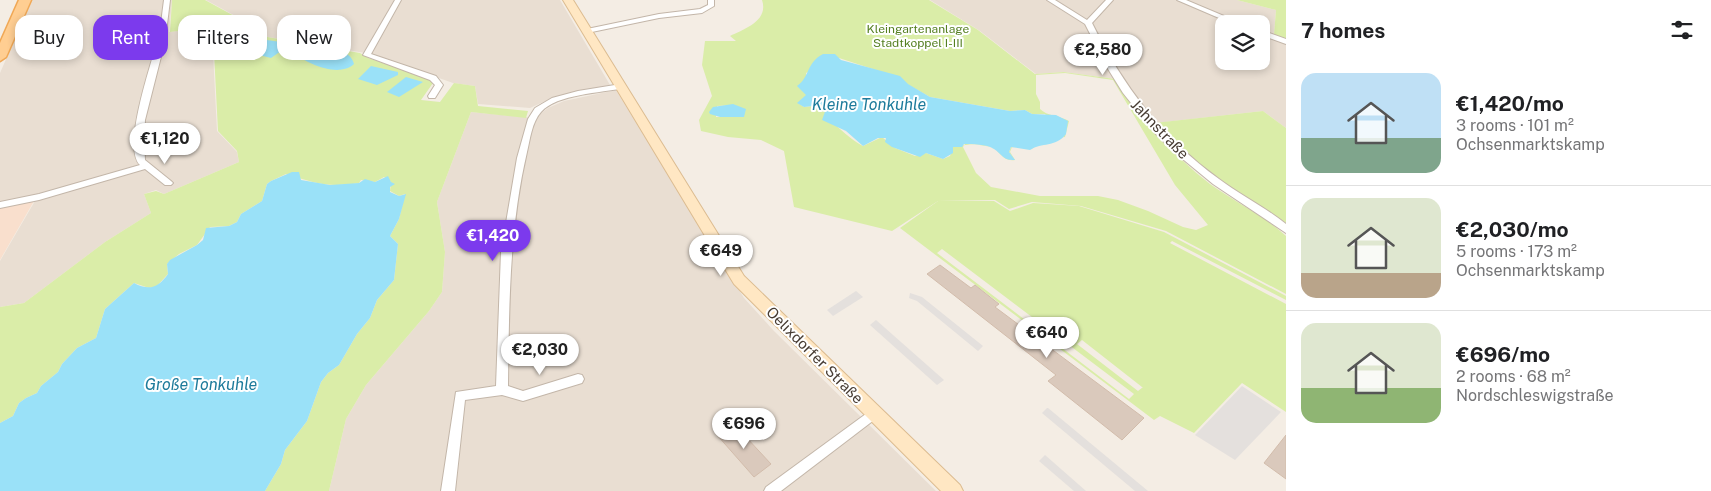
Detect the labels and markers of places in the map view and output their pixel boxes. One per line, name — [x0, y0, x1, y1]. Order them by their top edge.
pin: €2,580 — [1062, 34, 1144, 76]
pin: €1,120 — [124, 122, 206, 165]
pin: €1,420 — [452, 220, 534, 262]
pin: €649 — [691, 234, 751, 277]
pin: €640 — [1017, 316, 1077, 359]
pin: €2,030 — [499, 334, 581, 376]
pin: €696 — [714, 408, 774, 450]

